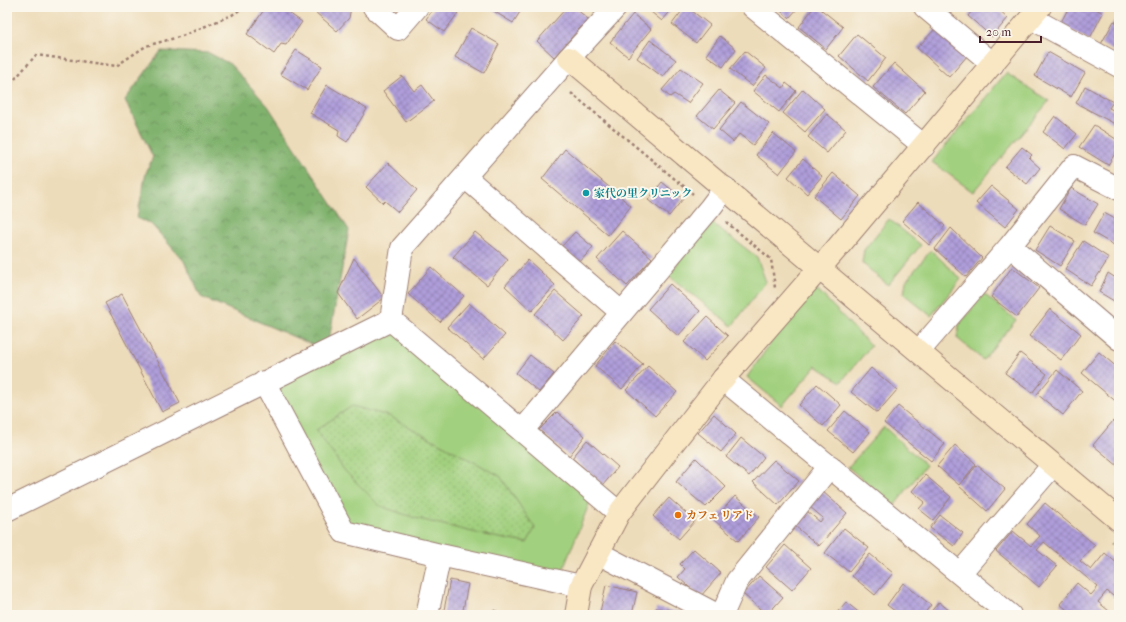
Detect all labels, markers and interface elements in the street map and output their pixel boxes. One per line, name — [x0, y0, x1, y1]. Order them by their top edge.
scale bar — [980, 18, 1041, 44]
text: 20 m — [986, 25, 1011, 39]
place label: 家代の里クリニック — [594, 187, 692, 200]
marker: 家代の里クリニック — [581, 188, 591, 198]
place label: カフェ リアド — [686, 509, 754, 522]
marker: カフェ リアド — [673, 510, 683, 520]

